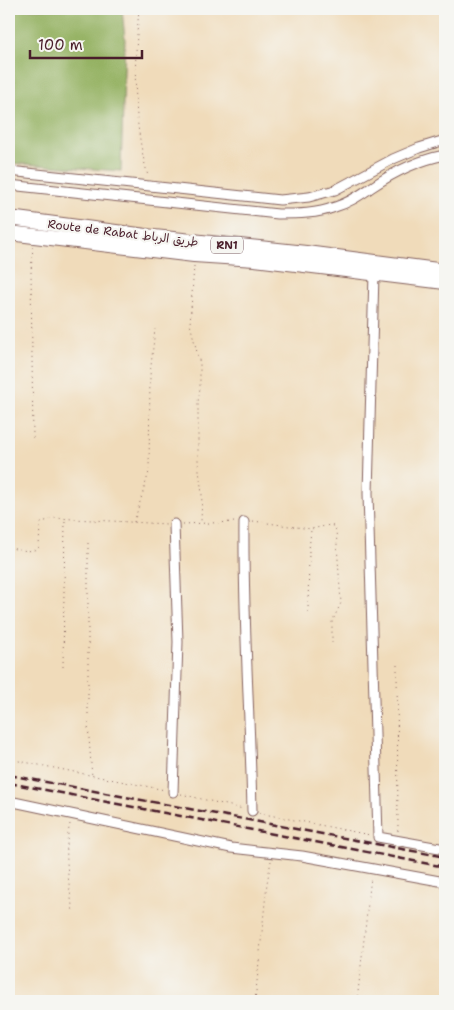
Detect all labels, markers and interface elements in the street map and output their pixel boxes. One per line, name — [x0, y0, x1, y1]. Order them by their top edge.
scale bar — [30, 28, 142, 60]
text: 100 m — [38, 35, 83, 55]
street label: Route de Rabat طريق الرباط — [47, 216, 199, 250]
road number: RN1 — [211, 236, 243, 254]

